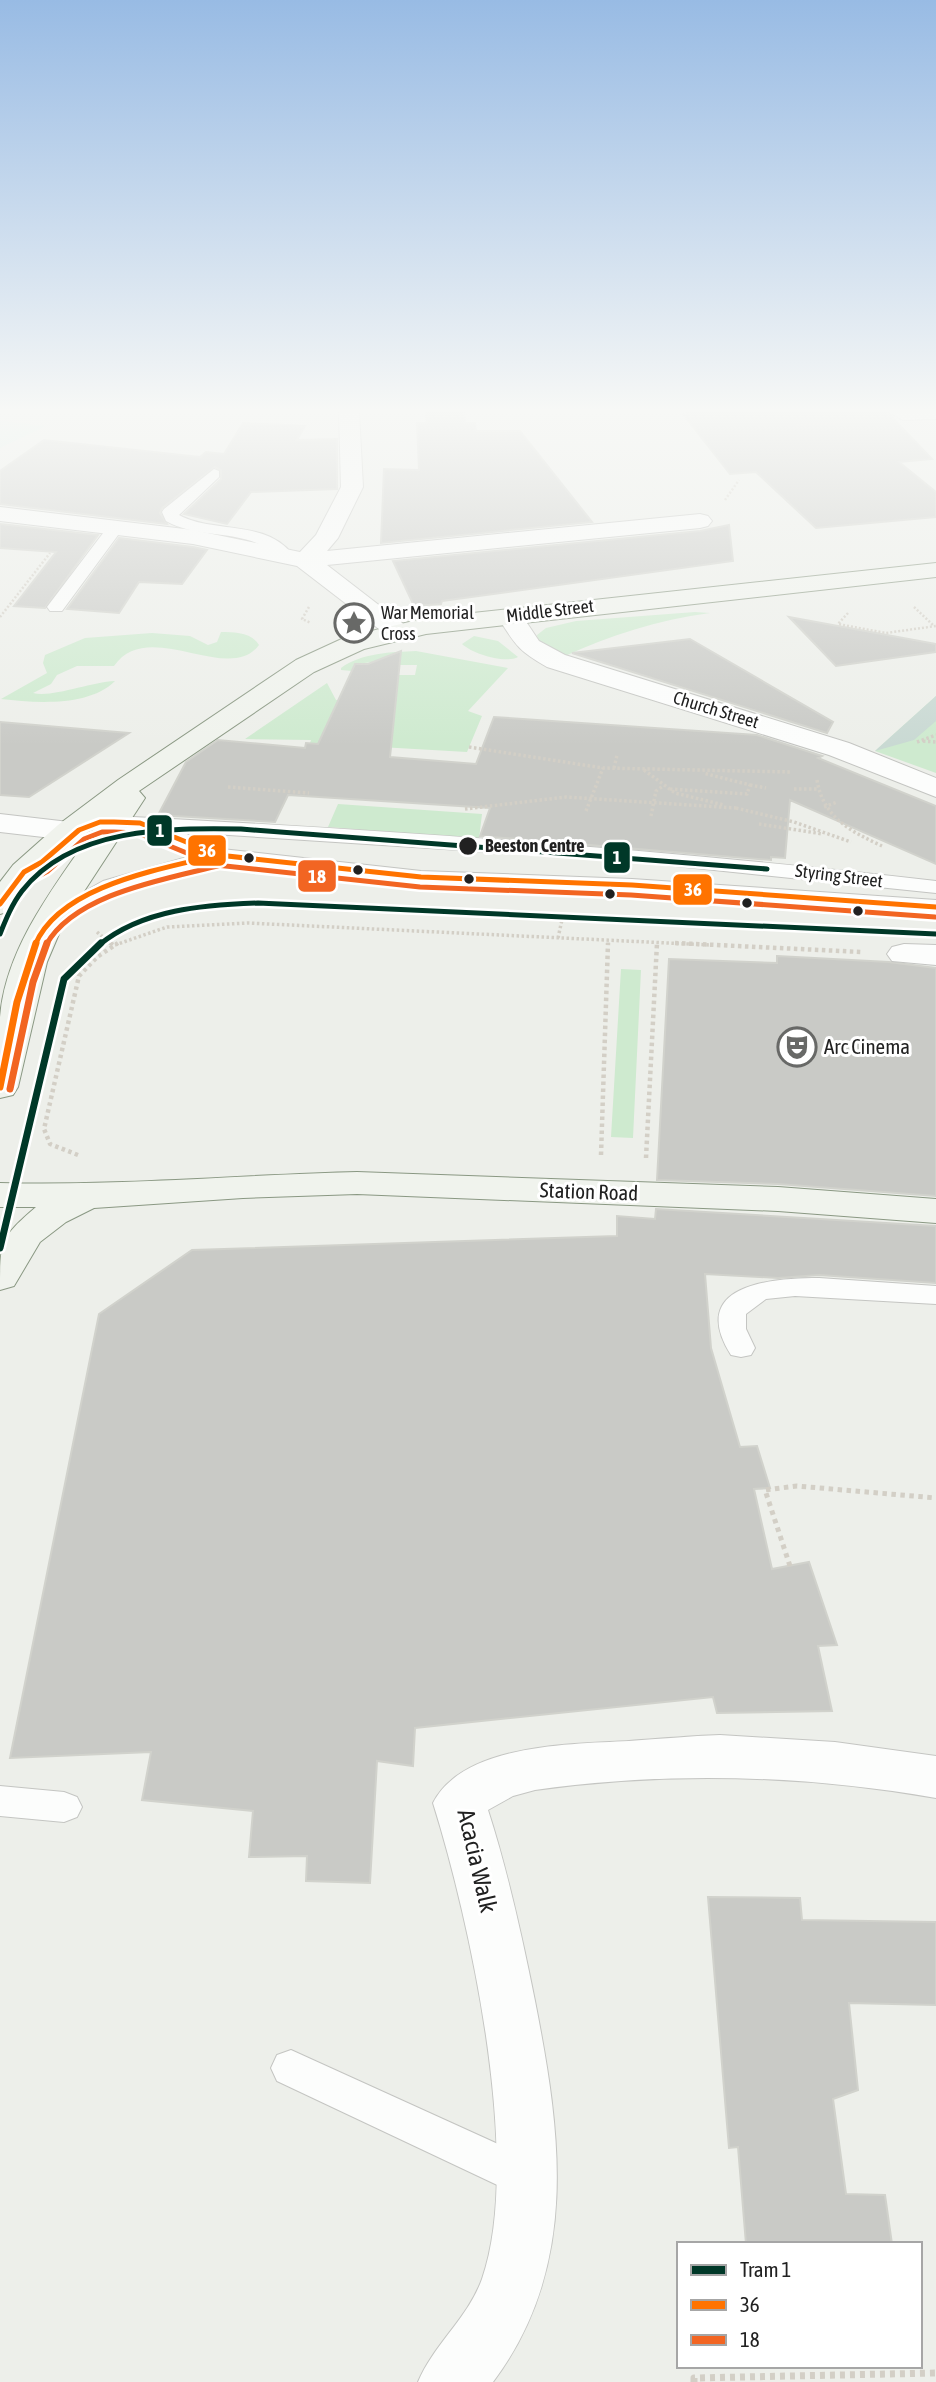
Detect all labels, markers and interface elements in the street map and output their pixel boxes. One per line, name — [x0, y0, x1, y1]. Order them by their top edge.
street label: Middle Street — [505, 595, 595, 626]
place icon: War Memorial Cross — [333, 602, 375, 644]
place label: War Memorial Cross — [381, 602, 474, 644]
street label: Church Street — [671, 687, 761, 732]
line badge: 1 — [146, 814, 173, 847]
text: 1 — [156, 819, 165, 841]
line badge: 36 — [187, 834, 227, 867]
marker: Beeston Centre — [457, 835, 479, 857]
place label: Beeston Centre — [485, 835, 584, 856]
text: 36 — [198, 839, 216, 861]
line badge: 1 — [603, 841, 631, 874]
text: 1 — [613, 846, 622, 868]
unlabelled marker — [242, 851, 256, 865]
line badge: 18 — [297, 859, 337, 893]
street label: Styring Street — [794, 860, 884, 891]
unlabelled marker — [351, 863, 365, 877]
text: 18 — [308, 865, 326, 887]
unlabelled marker — [462, 872, 476, 886]
line badge: 36 — [672, 873, 713, 906]
text: 36 — [684, 878, 702, 900]
unlabelled marker — [603, 887, 617, 901]
unlabelled marker — [740, 896, 754, 910]
unlabelled marker — [851, 904, 865, 918]
theatre icon: Arc Cinema — [776, 1026, 818, 1068]
place label: Arc Cinema — [824, 1034, 910, 1058]
street label: Station Road — [539, 1177, 639, 1205]
street label: Acacia Walk — [452, 1806, 503, 1916]
legend — [677, 2242, 922, 2368]
text: Tram 1 — [740, 2257, 791, 2281]
text: 36 — [740, 2292, 760, 2316]
text: 18 — [740, 2327, 760, 2351]

